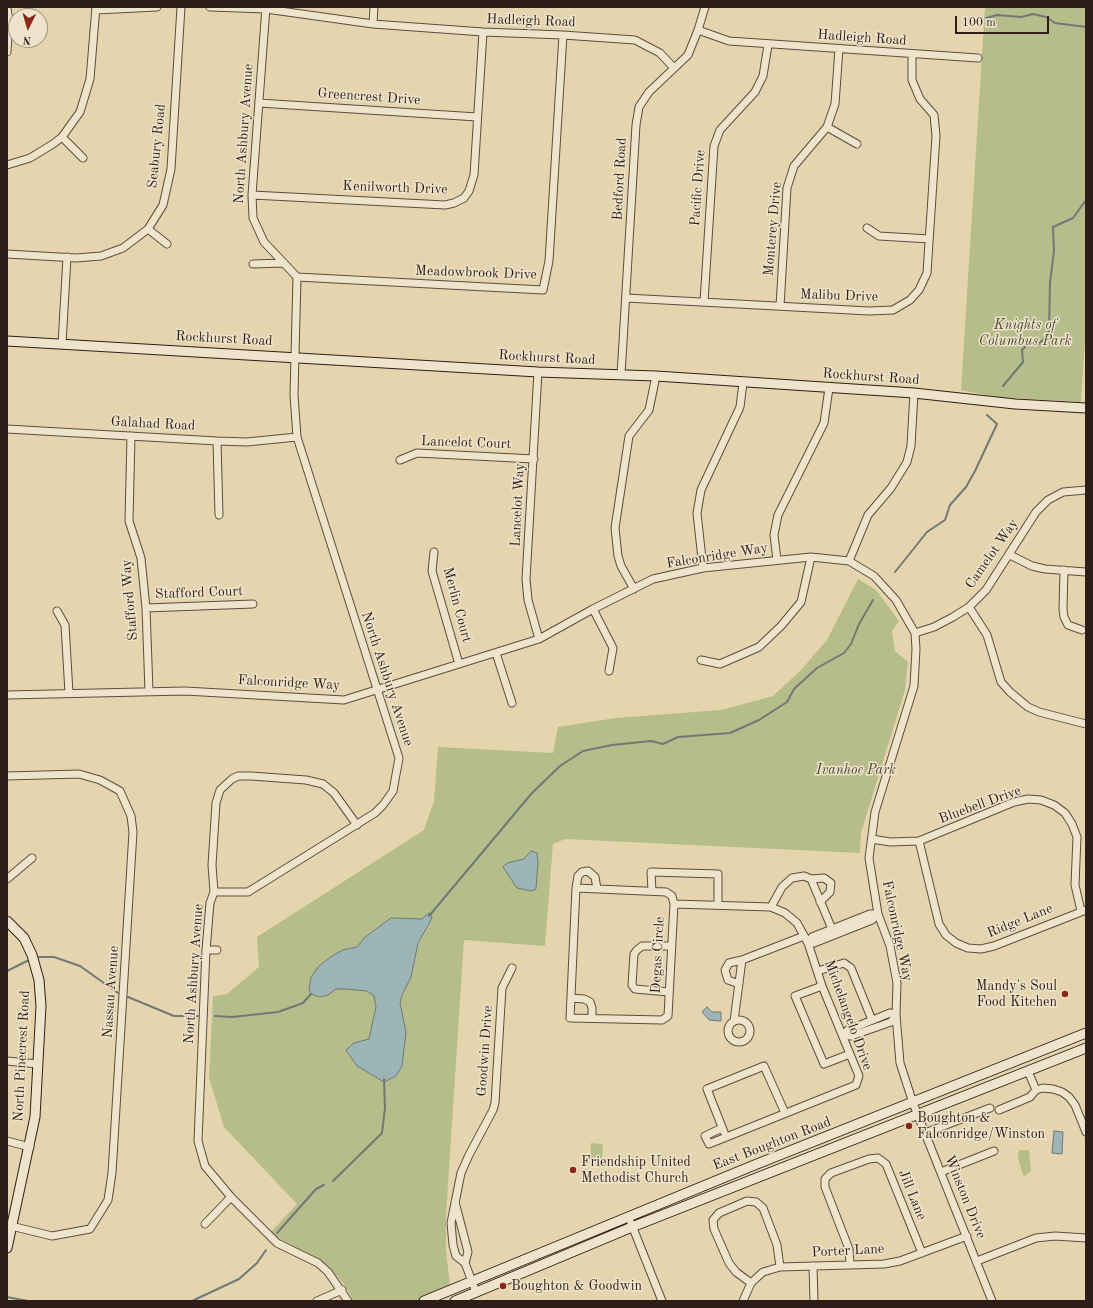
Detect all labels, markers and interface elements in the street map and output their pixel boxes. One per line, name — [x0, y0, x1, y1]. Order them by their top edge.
north arrow — [8, 8, 48, 48]
scale bar — [957, 8, 1051, 34]
street label: Hadleigh Road — [486, 11, 576, 31]
text: 100 m — [962, 17, 996, 29]
street label: Hadleigh Road — [817, 26, 907, 50]
text: N — [22, 34, 32, 45]
street label: North Ashbury Avenue — [231, 63, 257, 205]
street label: Greencrest Drive — [317, 85, 421, 109]
street label: Seabury Road — [144, 103, 170, 189]
street label: Bedford Road — [609, 137, 631, 221]
street label: Pacific Drive — [687, 149, 709, 227]
street label: Kenilworth Drive — [342, 178, 448, 198]
street label: Monterey Drive — [761, 181, 785, 277]
street label: Meadowbrook Drive — [415, 262, 537, 284]
street label: Malibu Drive — [800, 286, 878, 306]
park label: Knights of Columbus Park — [979, 317, 1071, 350]
street label: Rockhurst Road — [175, 328, 273, 350]
street label: Rockhurst Road — [498, 347, 596, 369]
street label: Rockhurst Road — [822, 365, 920, 389]
street label: Galahad Road — [110, 413, 196, 435]
street label: Lancelot Court — [421, 433, 511, 453]
street label: Lancelot Way — [507, 463, 529, 547]
street label: Camelot Way — [962, 516, 1022, 592]
street label: Falconridge Way — [665, 540, 769, 572]
street label: Stafford Way — [118, 559, 142, 641]
street label: Merlin Court — [439, 565, 475, 645]
street label: Stafford Court — [155, 583, 243, 603]
street label: North Ashbury Avenue — [357, 610, 417, 748]
street label: Falconridge Way — [237, 672, 341, 694]
park label: Ivanhoe Park — [816, 762, 896, 778]
street label: Bluebell Drive — [937, 782, 1023, 828]
street label: Falconridge Way — [878, 879, 916, 983]
street label: Ridge Lane — [985, 900, 1055, 942]
street label: North Ashbury Avenue — [181, 903, 207, 1045]
street label: Degas Circle — [648, 916, 668, 994]
street label: Nassau Avenue — [99, 945, 123, 1039]
street label: Michelangelo Drive — [820, 958, 876, 1072]
place label: Mandy's Soul Food Kitchen — [976, 978, 1057, 1010]
marker: Mandy's Soul Food Kitchen — [1060, 989, 1070, 999]
street label: North Pinecrest Road — [10, 990, 34, 1122]
street label: Goodwin Drive — [473, 1005, 497, 1097]
place label: Boughton & Falconridge/Winston — [917, 1110, 1045, 1142]
street label: East Boughton Road — [711, 1114, 833, 1174]
marker: Boughton & Falconridge/Winston — [904, 1121, 914, 1131]
street label: Winston Drive — [941, 1153, 989, 1241]
place label: Friendship United Methodist Church — [581, 1154, 691, 1186]
marker: Friendship United Methodist Church — [568, 1165, 578, 1175]
street label: Jill Lane — [894, 1167, 930, 1223]
street label: Porter Lane — [811, 1241, 885, 1261]
place label: Boughton & Goodwin — [511, 1278, 642, 1294]
marker: Boughton & Goodwin — [498, 1281, 508, 1291]

